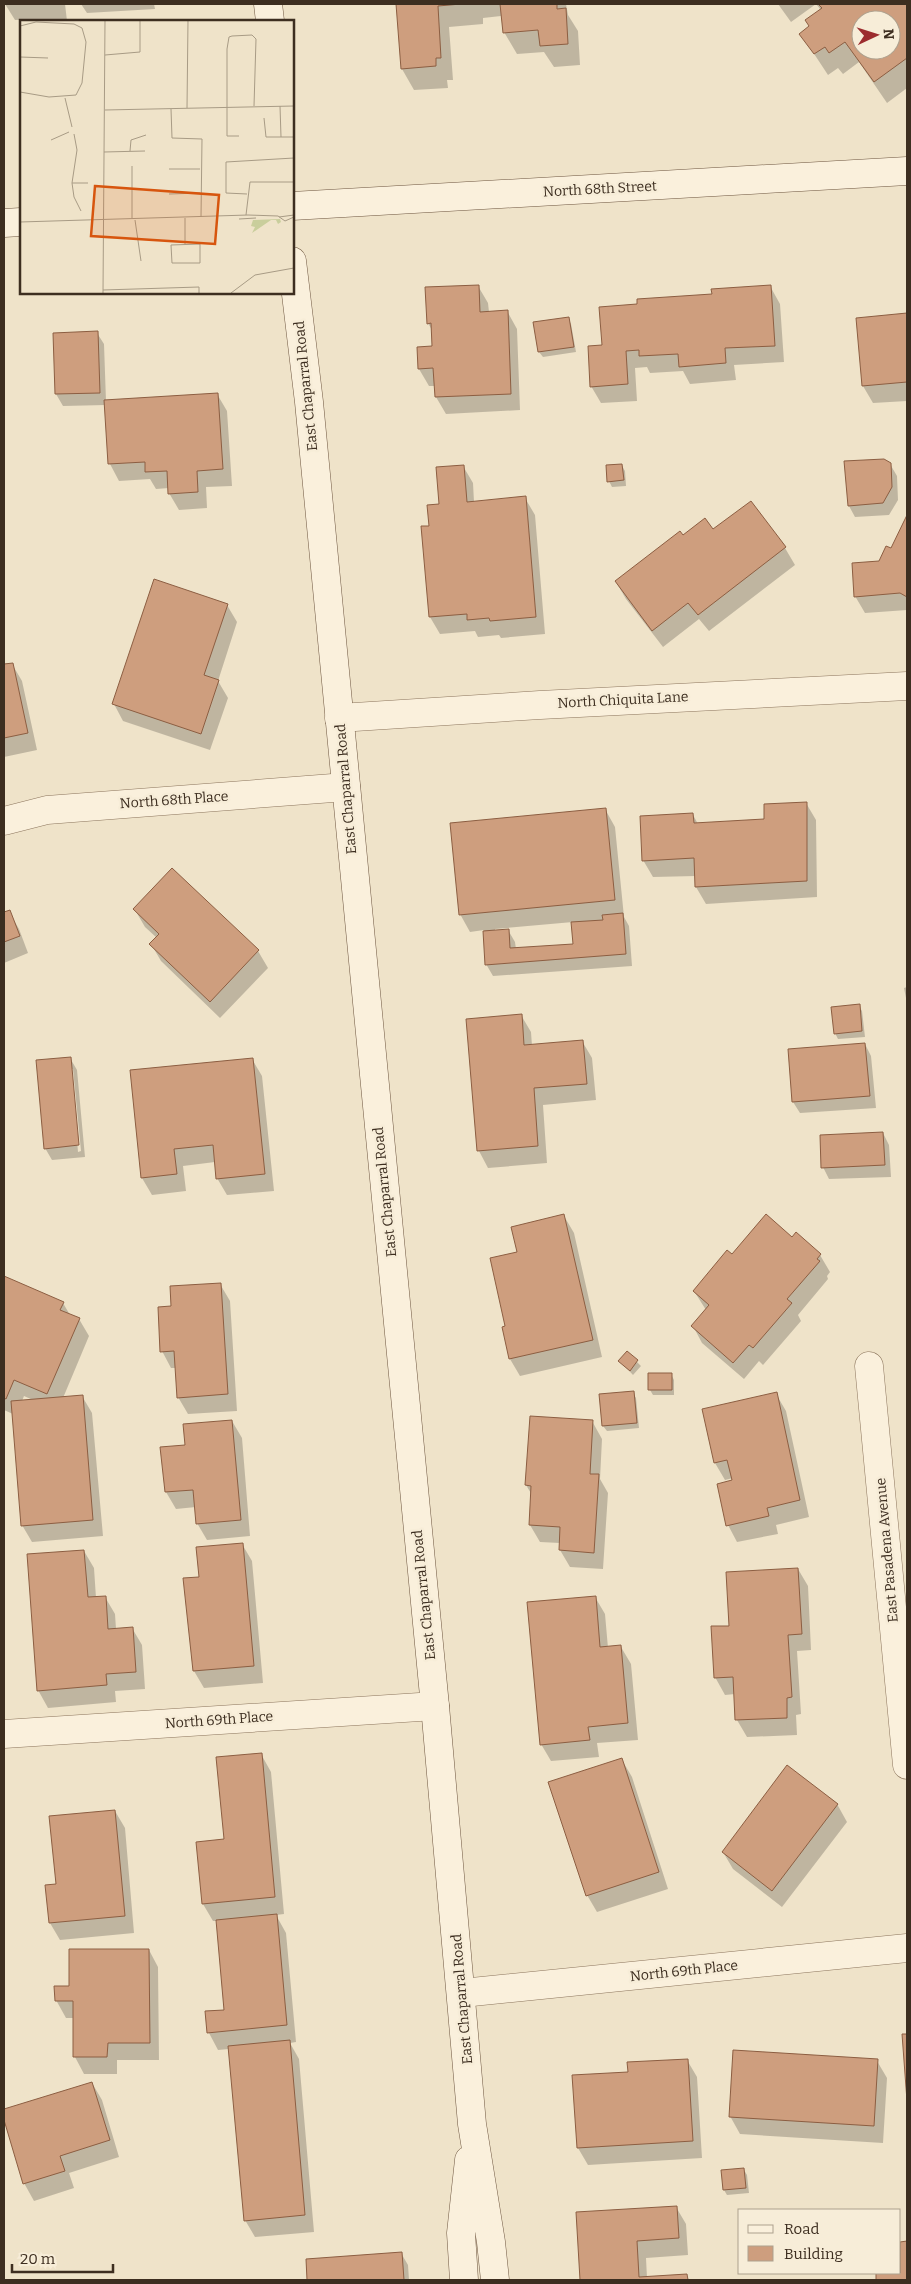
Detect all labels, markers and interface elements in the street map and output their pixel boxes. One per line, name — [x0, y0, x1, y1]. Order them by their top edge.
north arrow — [851, 10, 901, 60]
inset map — [20, 20, 294, 294]
text: N — [880, 28, 897, 40]
street label: North 68th Street — [543, 178, 657, 200]
street label: East Chaparral Road — [291, 320, 321, 452]
street label: North Chiquita Lane — [557, 688, 689, 712]
street label: East Chaparral Road — [332, 723, 360, 855]
street label: North 68th Place — [119, 788, 229, 812]
street label: East Chaparral Road — [370, 1126, 400, 1258]
street label: East Pasadena Avenue — [872, 1477, 902, 1623]
street label: East Chaparral Road — [409, 1529, 439, 1661]
street label: North 69th Place — [164, 1708, 274, 1732]
street label: East Chaparral Road — [448, 1933, 476, 2065]
street label: North 69th Place — [629, 1957, 739, 1985]
legend — [738, 2209, 901, 2274]
text: Road — [784, 2220, 819, 2238]
scale bar — [12, 2242, 114, 2274]
text: Building — [784, 2245, 843, 2263]
text: 20 m — [20, 2250, 56, 2268]

